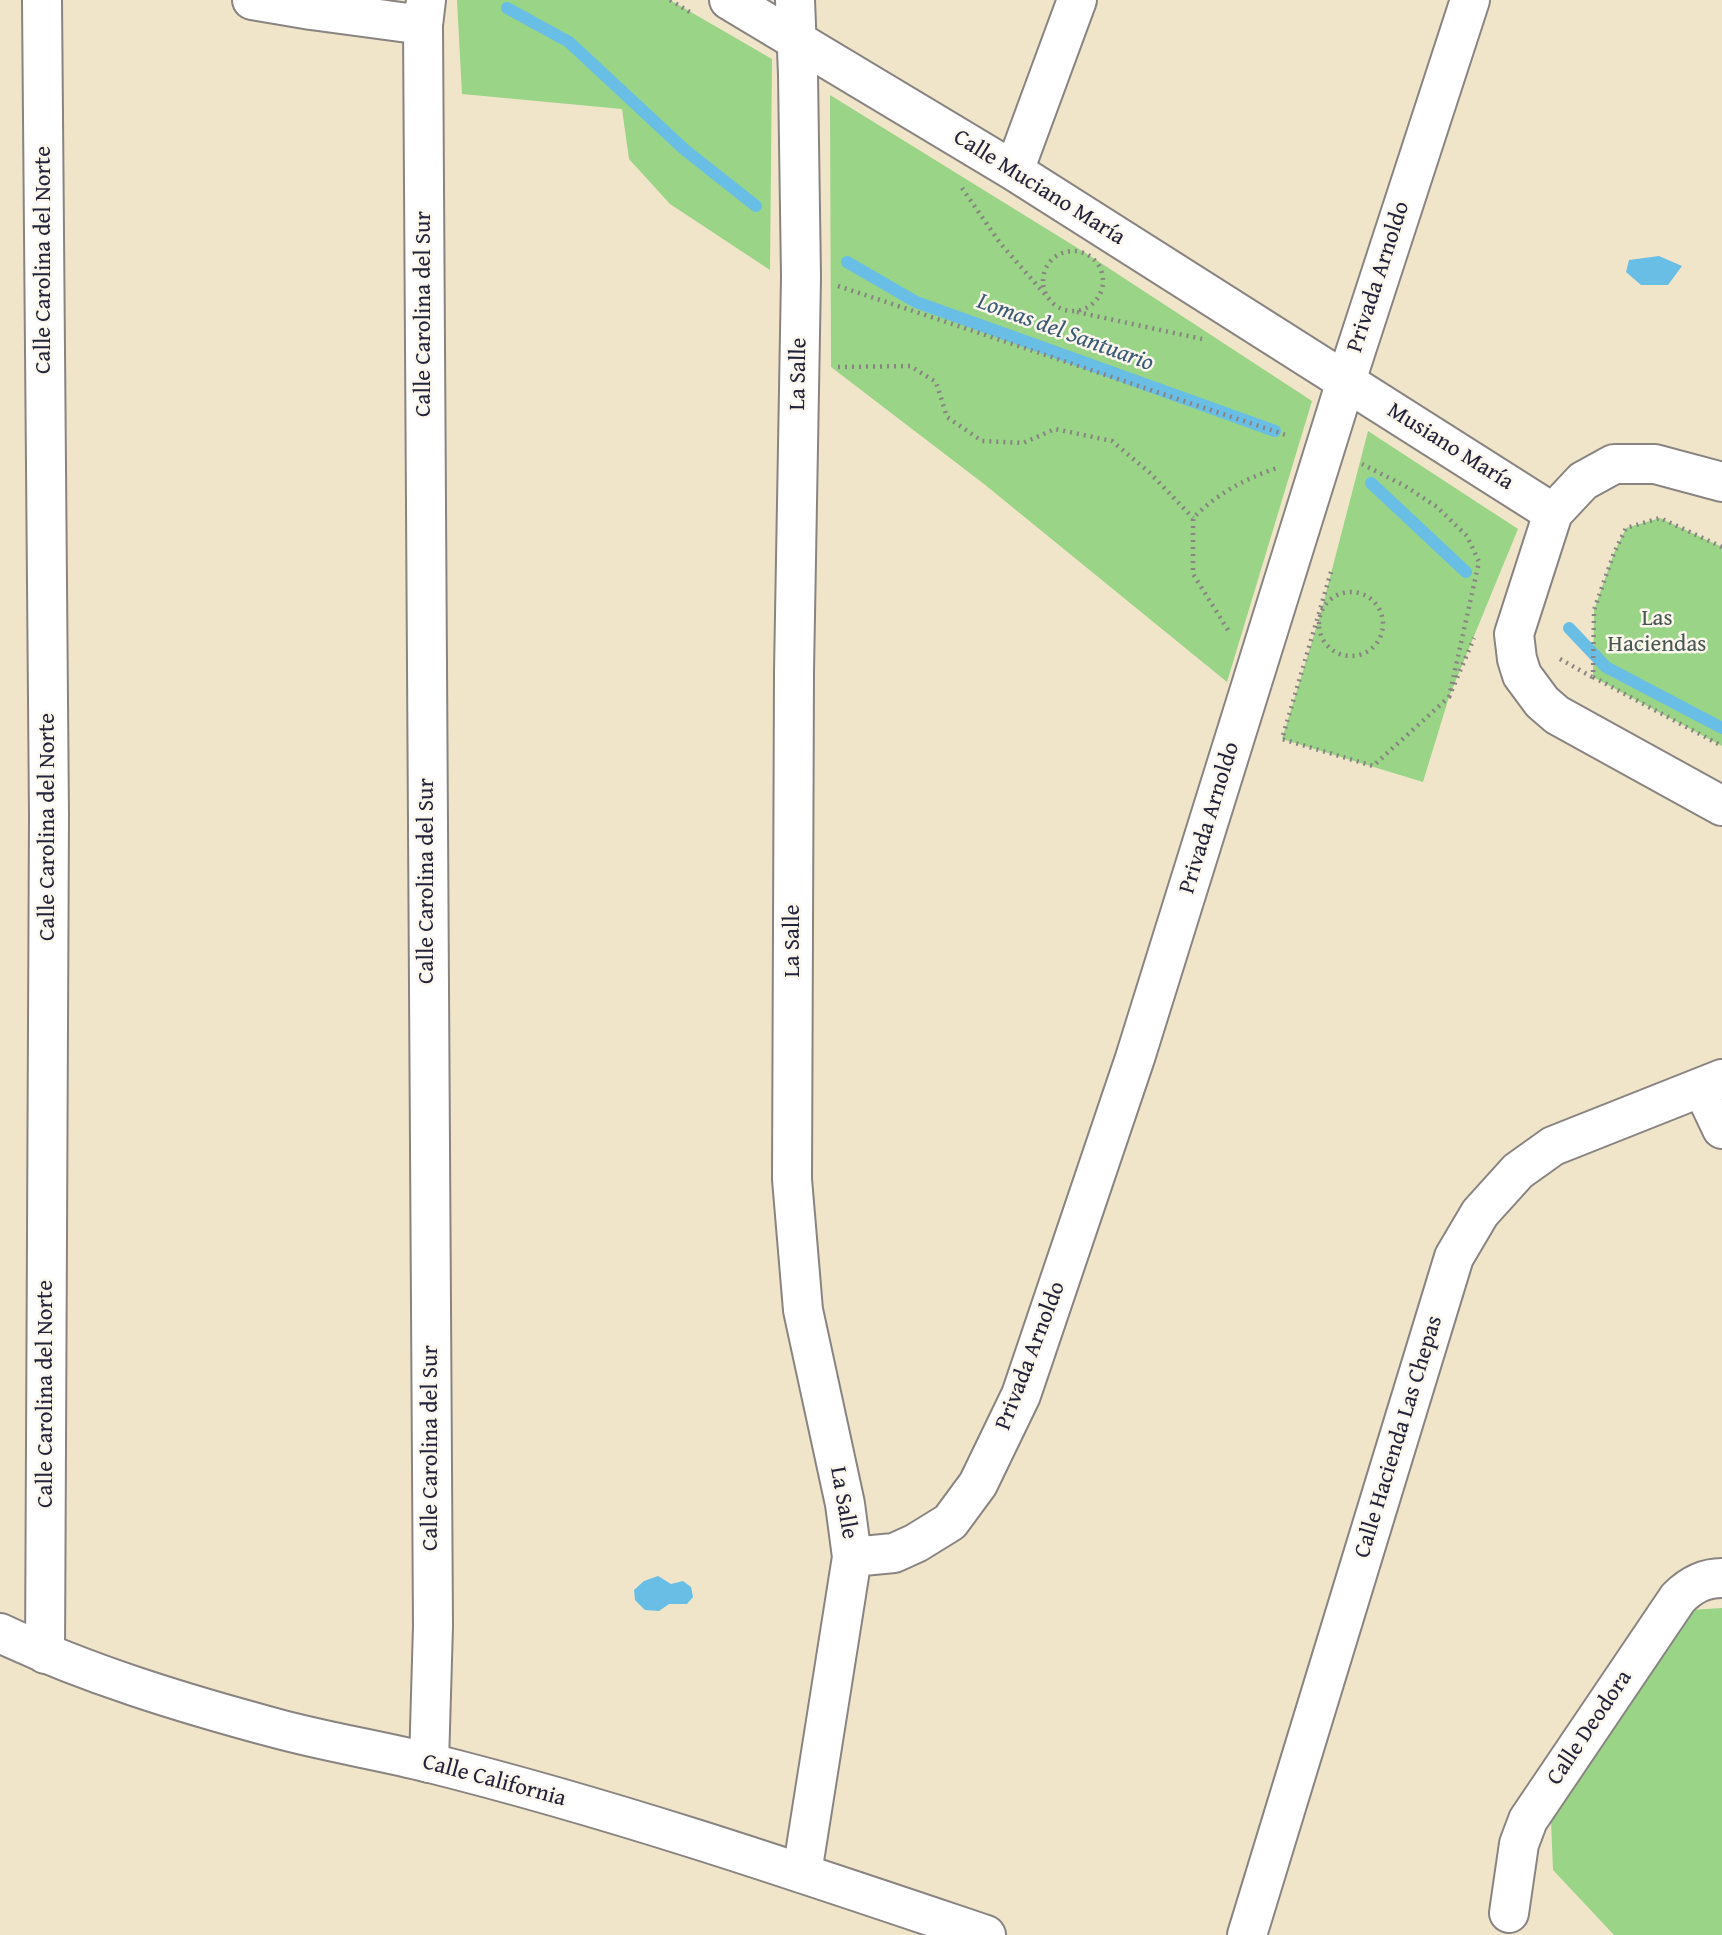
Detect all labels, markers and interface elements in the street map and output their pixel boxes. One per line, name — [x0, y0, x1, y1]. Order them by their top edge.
street label: Calle Muciano María — [948, 124, 1130, 252]
street label: Calle Carolina del Norte — [30, 146, 58, 374]
street label: Privada Arnoldo — [1342, 198, 1416, 356]
street label: Calle Carolina del Sur — [410, 211, 438, 417]
water label: Lomas del Santuario — [973, 288, 1157, 378]
street label: La Salle — [785, 337, 813, 411]
street label: Musiano María — [1382, 397, 1518, 497]
park label: Las Haciendas — [1608, 605, 1706, 659]
street label: Calle Carolina del Norte — [34, 713, 62, 941]
street label: Privada Arnoldo — [1174, 739, 1246, 897]
street label: Calle Carolina del Sur — [413, 778, 441, 984]
street label: La Salle — [779, 905, 807, 977]
street label: Privada Arnoldo — [990, 1278, 1072, 1434]
street label: Calle Carolina del Norte — [32, 1280, 60, 1508]
street label: Calle Hacienda Las Chepas — [1349, 1313, 1449, 1561]
street label: Calle Carolina del Sur — [417, 1345, 445, 1551]
street label: La Salle — [823, 1465, 863, 1541]
street label: Calle Deodora — [1541, 1665, 1639, 1791]
street label: Calle California — [419, 1749, 569, 1813]

